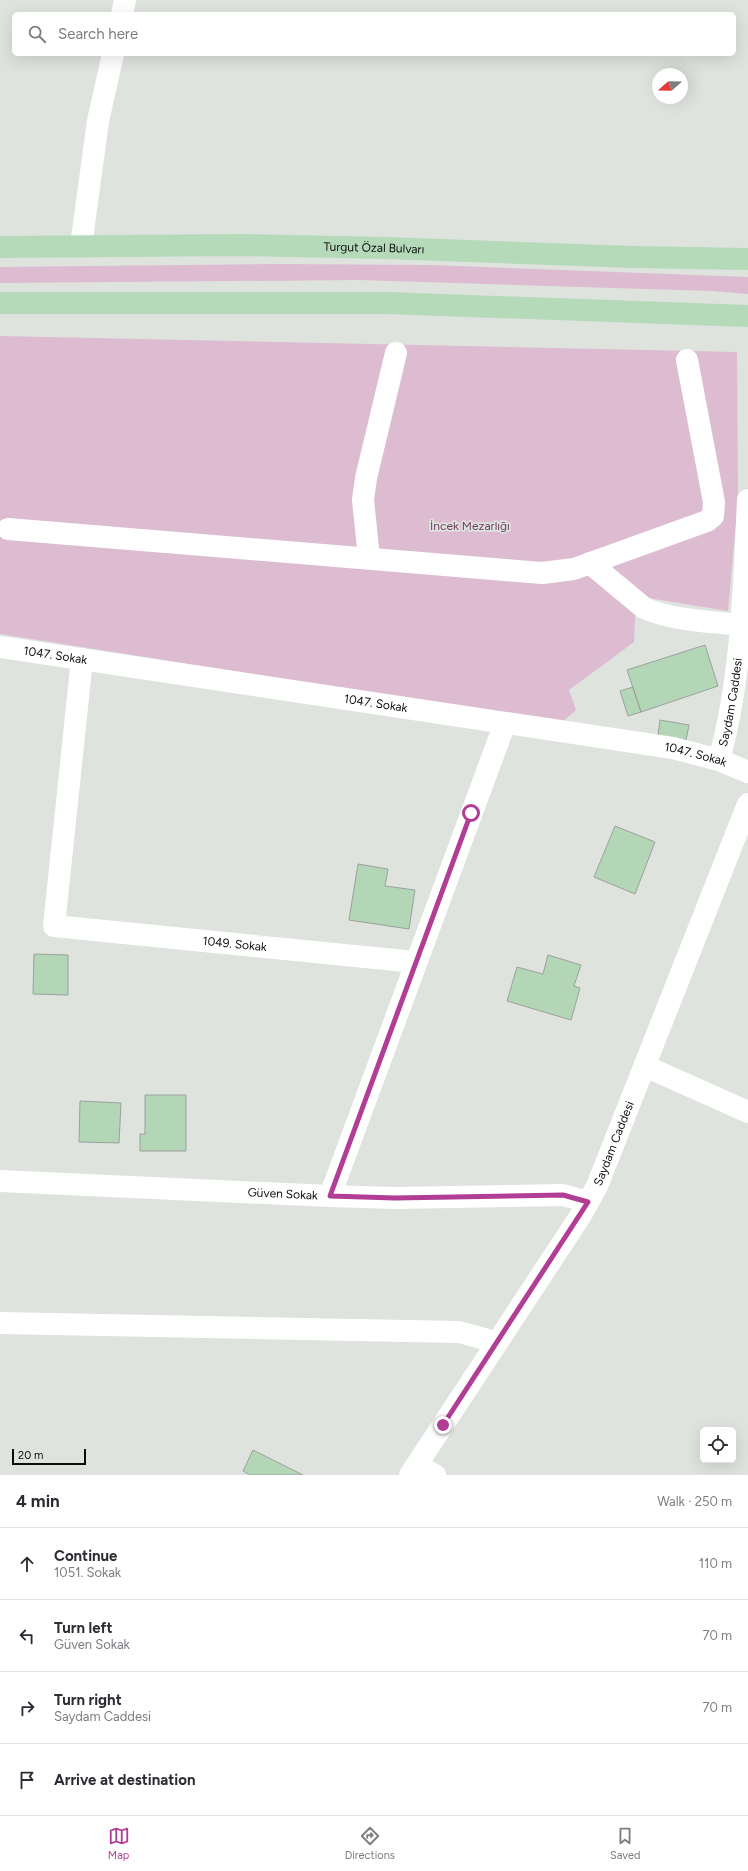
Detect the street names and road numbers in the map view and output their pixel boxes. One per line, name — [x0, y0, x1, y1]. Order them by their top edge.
street label: Turgut Özal Bulvarı — [323, 240, 425, 256]
street label: 1047. Sokak — [23, 644, 88, 667]
street label: Saydam Caddesi — [716, 657, 745, 748]
street label: 1047. Sokak — [343, 692, 409, 715]
street label: 1047. Sokak — [663, 740, 729, 770]
street label: 1049. Sokak — [202, 934, 268, 954]
street label: Saydam Caddesi — [591, 1099, 637, 1188]
street label: Güven Sokak — [247, 1185, 318, 1202]

